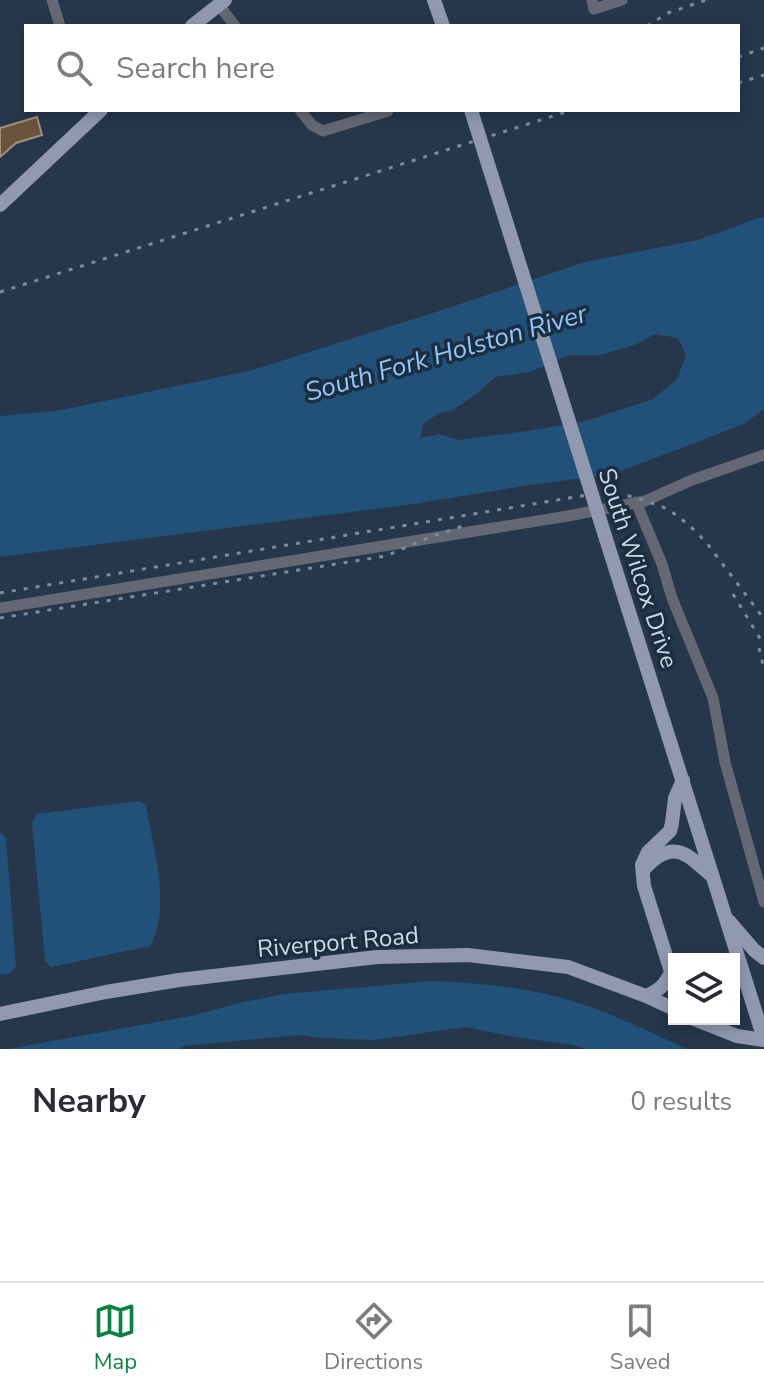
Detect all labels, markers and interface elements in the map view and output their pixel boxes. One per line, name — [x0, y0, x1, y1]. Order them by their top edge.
search box — [24, 24, 740, 112]
icon: search — [52, 46, 96, 90]
text: Search here — [116, 48, 275, 89]
water label: South Fork Holston River — [301, 296, 592, 410]
street label: South Wilcox Drive — [591, 464, 685, 672]
street label: Riverport Road — [256, 919, 420, 965]
map controls — [668, 953, 740, 1025]
button: layers — [668, 953, 740, 1025]
text: Nearby — [32, 1078, 146, 1124]
text: 0 results — [631, 1084, 732, 1119]
tab: Map — [93, 1299, 137, 1377]
tab: Directions — [324, 1299, 423, 1377]
tab: Saved — [610, 1299, 671, 1377]

